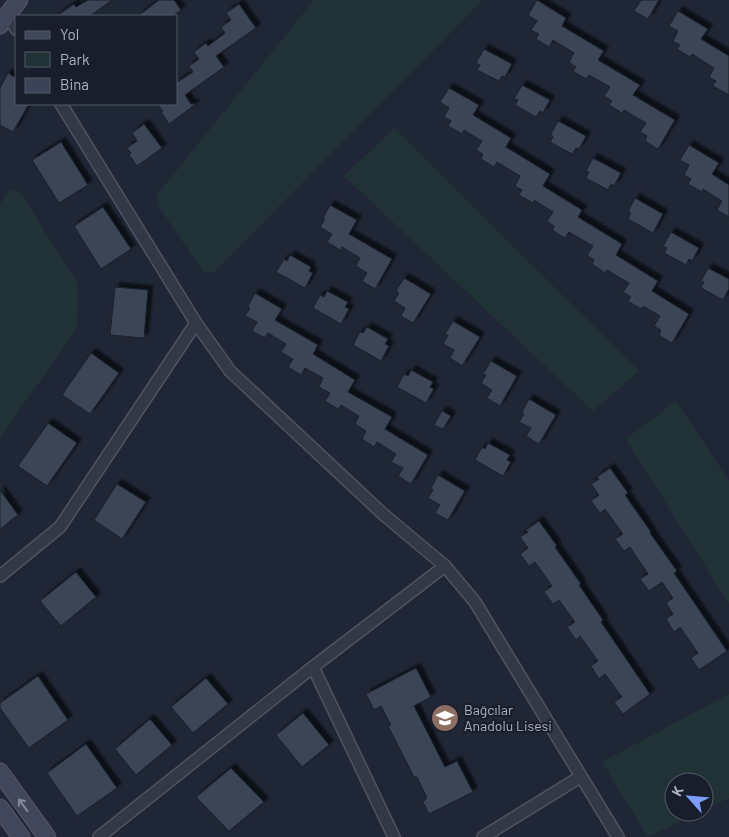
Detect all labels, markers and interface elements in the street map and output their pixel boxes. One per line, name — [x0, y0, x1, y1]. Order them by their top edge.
legend — [15, 15, 178, 105]
text: Yol — [60, 25, 79, 43]
text: Park — [60, 50, 90, 68]
text: Bina — [60, 75, 89, 93]
place label: Bağcılar Anadolu Lisesi — [464, 701, 552, 734]
school or university icon: Bağcılar Anadolu Lisesi — [430, 703, 460, 733]
north arrow — [664, 772, 714, 822]
text: K — [667, 783, 687, 799]
one-way arrow — [18, 799, 29, 812]

